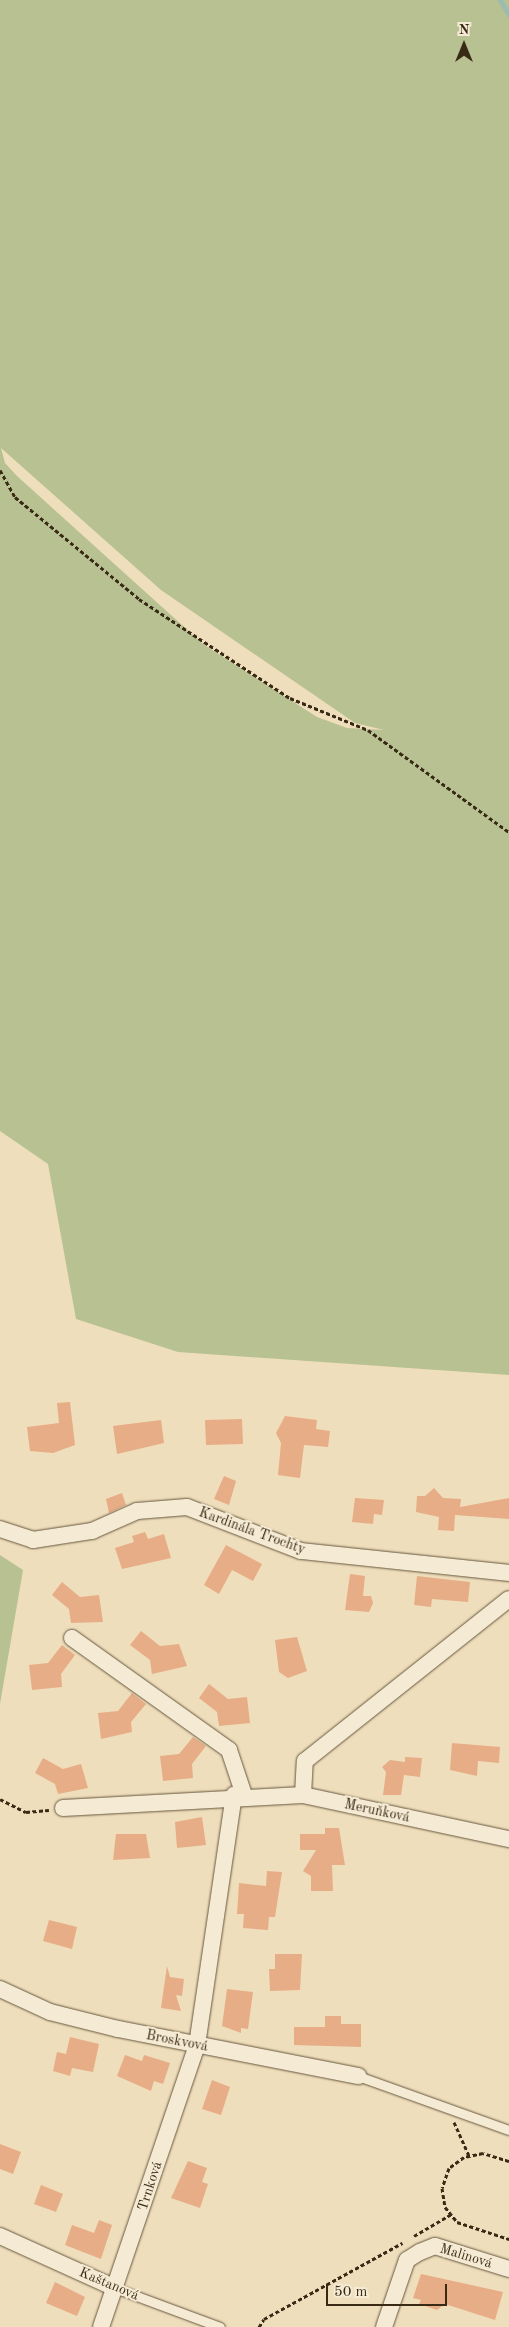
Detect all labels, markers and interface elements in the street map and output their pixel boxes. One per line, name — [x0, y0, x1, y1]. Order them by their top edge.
north arrow — [439, 20, 489, 70]
text: N — [459, 23, 469, 37]
street label: Kardinála Trochty — [196, 1504, 308, 1558]
street label: Meruňková — [343, 1796, 411, 1826]
street label: Broskvová — [145, 2027, 209, 2055]
street label: Trnková — [134, 2159, 166, 2213]
street label: Malinová — [438, 2240, 494, 2272]
street label: Kaštanová — [77, 2264, 141, 2304]
scale bar — [329, 2274, 450, 2306]
text: 50 m — [334, 2285, 368, 2300]

